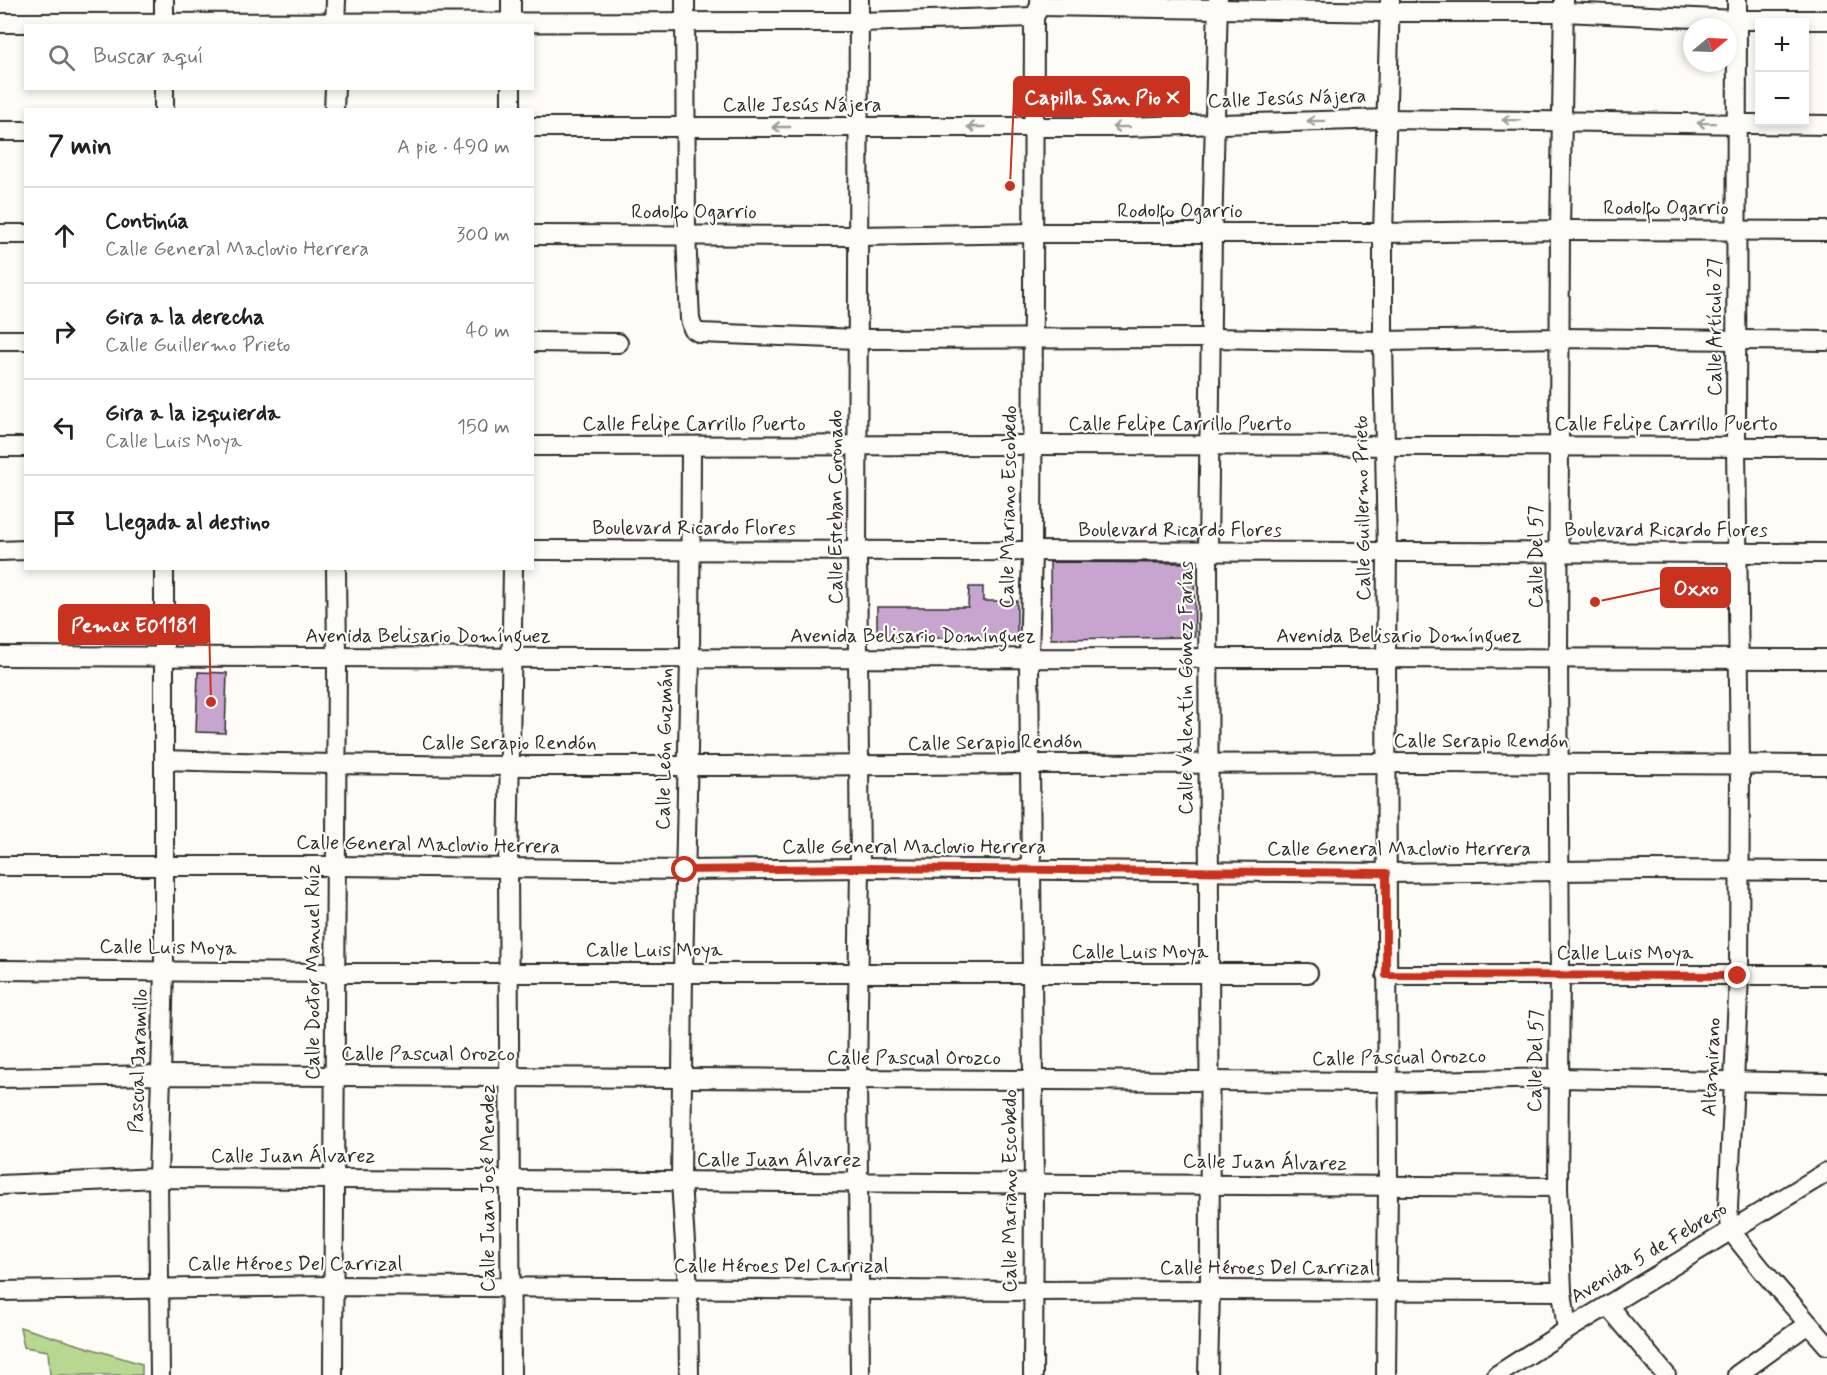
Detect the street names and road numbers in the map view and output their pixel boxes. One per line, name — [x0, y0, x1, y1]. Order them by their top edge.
street label: Calle Jesús Nájera — [1207, 83, 1367, 115]
street label: Calle Jesús Nájera — [723, 92, 881, 119]
street label: Rodolfo Ogarrio — [1603, 195, 1729, 224]
street label: Rodolfo Ogarrio — [1117, 198, 1243, 227]
street label: Rodolfo Ogarrio — [631, 199, 757, 228]
street label: Calle Artículo 27 — [1702, 258, 1729, 396]
street label: Calle Mariano Escobedo — [994, 405, 1024, 609]
street label: Calle Esteban Coronado — [823, 410, 850, 604]
street label: Calle Felipe Carrillo Puerto — [582, 411, 806, 438]
street label: Calle Felipe Carrillo Puerto — [1068, 411, 1292, 438]
street label: Calle Felipe Carrillo Puerto — [1554, 411, 1778, 438]
street label: Calle Guillermo Prieto — [1348, 415, 1378, 601]
street label: Calle Del 57 — [1523, 506, 1550, 608]
street label: Boulevard Ricardo Flores — [592, 515, 796, 542]
street label: Boulevard Ricardo Flores — [1078, 517, 1282, 544]
street label: Boulevard Ricardo Flores — [1564, 517, 1768, 544]
street label: Calle Valentín Gómez Farías — [1173, 561, 1200, 815]
street label: Avenida Belisario Domínguez — [305, 623, 551, 652]
street label: Avenida Belisario Domínguez — [790, 623, 1036, 652]
street label: Avenida Belisario Domínguez — [1276, 623, 1522, 652]
street label: Calle León Guzmán — [650, 668, 680, 830]
street label: Calle Serapio Rendón — [907, 728, 1083, 758]
street label: Calle Serapio Rendón — [1394, 728, 1568, 755]
street label: Calle Serapio Rendón — [422, 730, 596, 757]
street label: Calle General Maclovio Herrera — [296, 829, 560, 861]
street label: Calle General Maclovio Herrera — [782, 834, 1046, 861]
street label: Calle General Maclovio Herrera — [1267, 836, 1531, 863]
street label: Calle Doctor Manuel Ruíz — [300, 864, 327, 1080]
street label: Calle Luis Moya — [99, 933, 238, 963]
street label: Calle Luis Moya — [585, 937, 724, 964]
street label: Calle Luis Moya — [1071, 939, 1210, 966]
street label: Calle Luis Moya — [1556, 940, 1695, 967]
street label: Pascual Jaramillo — [123, 988, 155, 1134]
street label: Calle Del 57 — [1522, 1009, 1550, 1113]
street label: Altamirano — [1696, 1017, 1728, 1117]
street label: Calle Pascual Orozco — [341, 1041, 515, 1068]
street label: Calle Pascual Orozco — [1312, 1043, 1486, 1073]
street label: Calle Pascual Orozco — [827, 1045, 1001, 1072]
street label: Calle Juan José Mendez — [475, 1084, 502, 1292]
street label: Calle Mariano Escobedo — [997, 1089, 1024, 1293]
street label: Calle Juan Álvarez — [211, 1143, 375, 1170]
street label: Calle Juan Álvarez — [697, 1147, 861, 1174]
street label: Calle Juan Álvarez — [1182, 1148, 1348, 1178]
street label: Avenida 5 de Febrero — [1566, 1196, 1732, 1310]
street label: Calle Héroes Del Carrizal — [188, 1251, 402, 1278]
street label: Calle Héroes Del Carrizal — [674, 1253, 888, 1280]
street label: Calle Héroes Del Carrizal — [1160, 1255, 1374, 1282]

